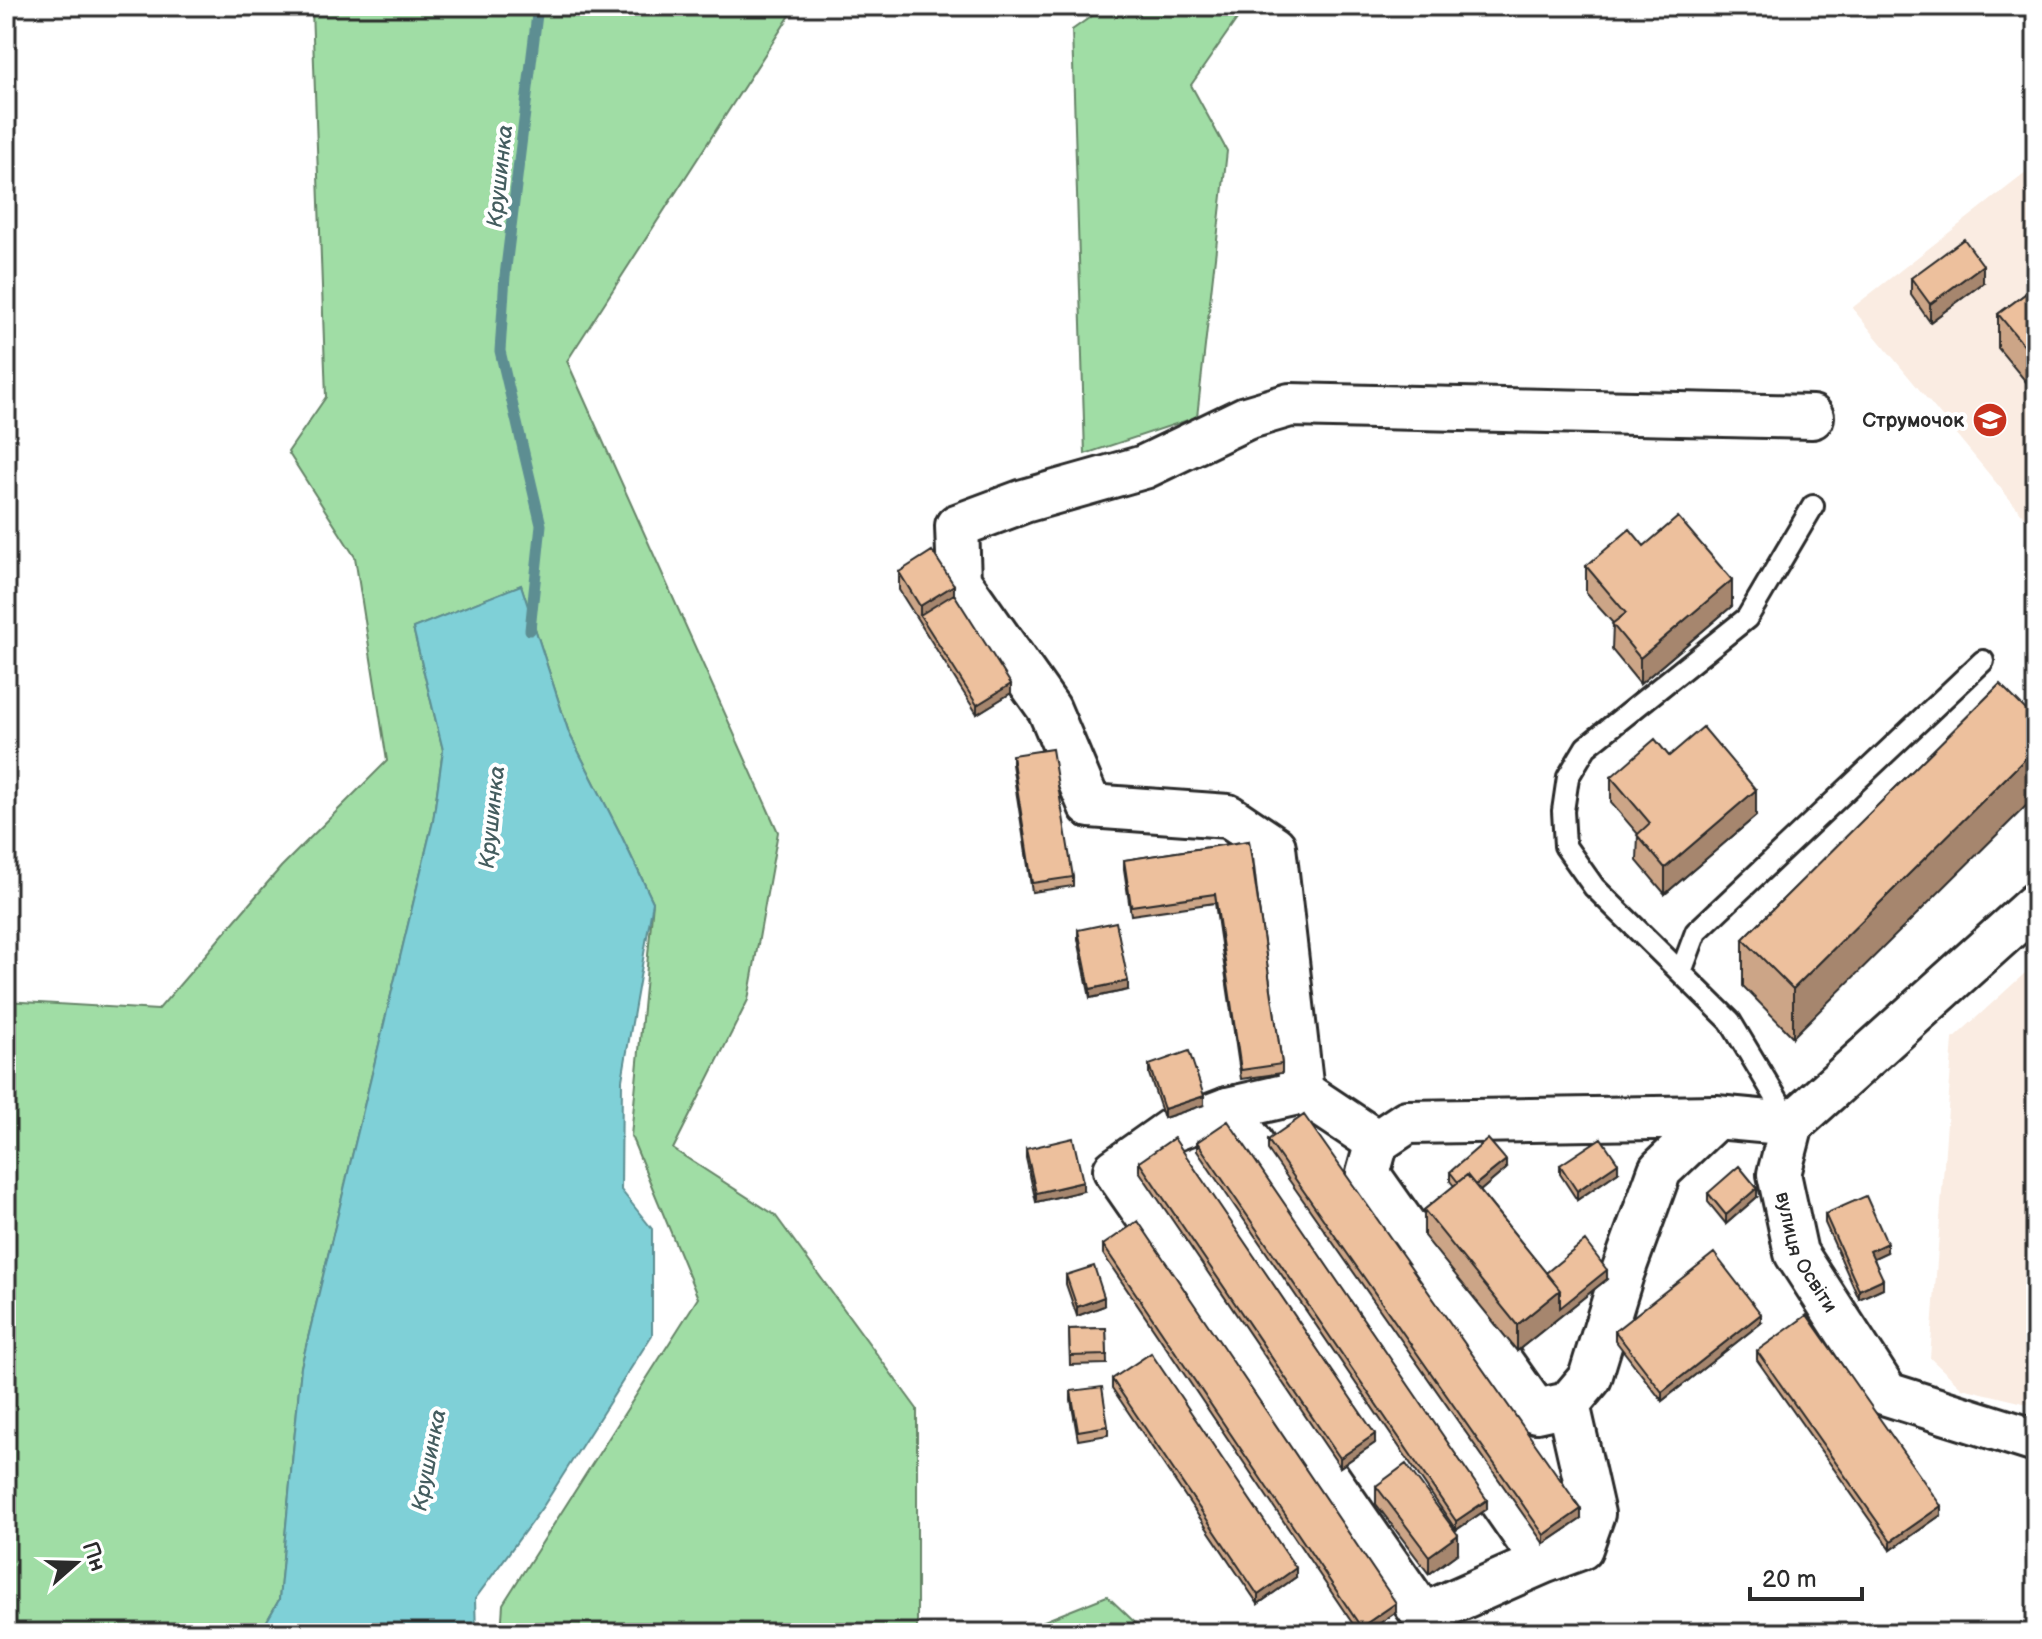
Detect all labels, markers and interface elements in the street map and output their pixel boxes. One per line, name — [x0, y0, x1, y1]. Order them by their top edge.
water label: Крушинка — [482, 123, 519, 229]
school or university icon: Струмочок — [1971, 401, 2009, 439]
place label: Струмочок — [1862, 409, 1964, 433]
water label: Крушинка — [474, 764, 511, 870]
street label: вулиця Освіти — [1770, 1190, 1842, 1317]
water label: Крушинка — [406, 1407, 453, 1514]
north arrow — [36, 1523, 116, 1603]
text: Пн — [76, 1538, 111, 1575]
scale bar — [1750, 1551, 1862, 1601]
text: 20 m — [1762, 1565, 1817, 1594]

